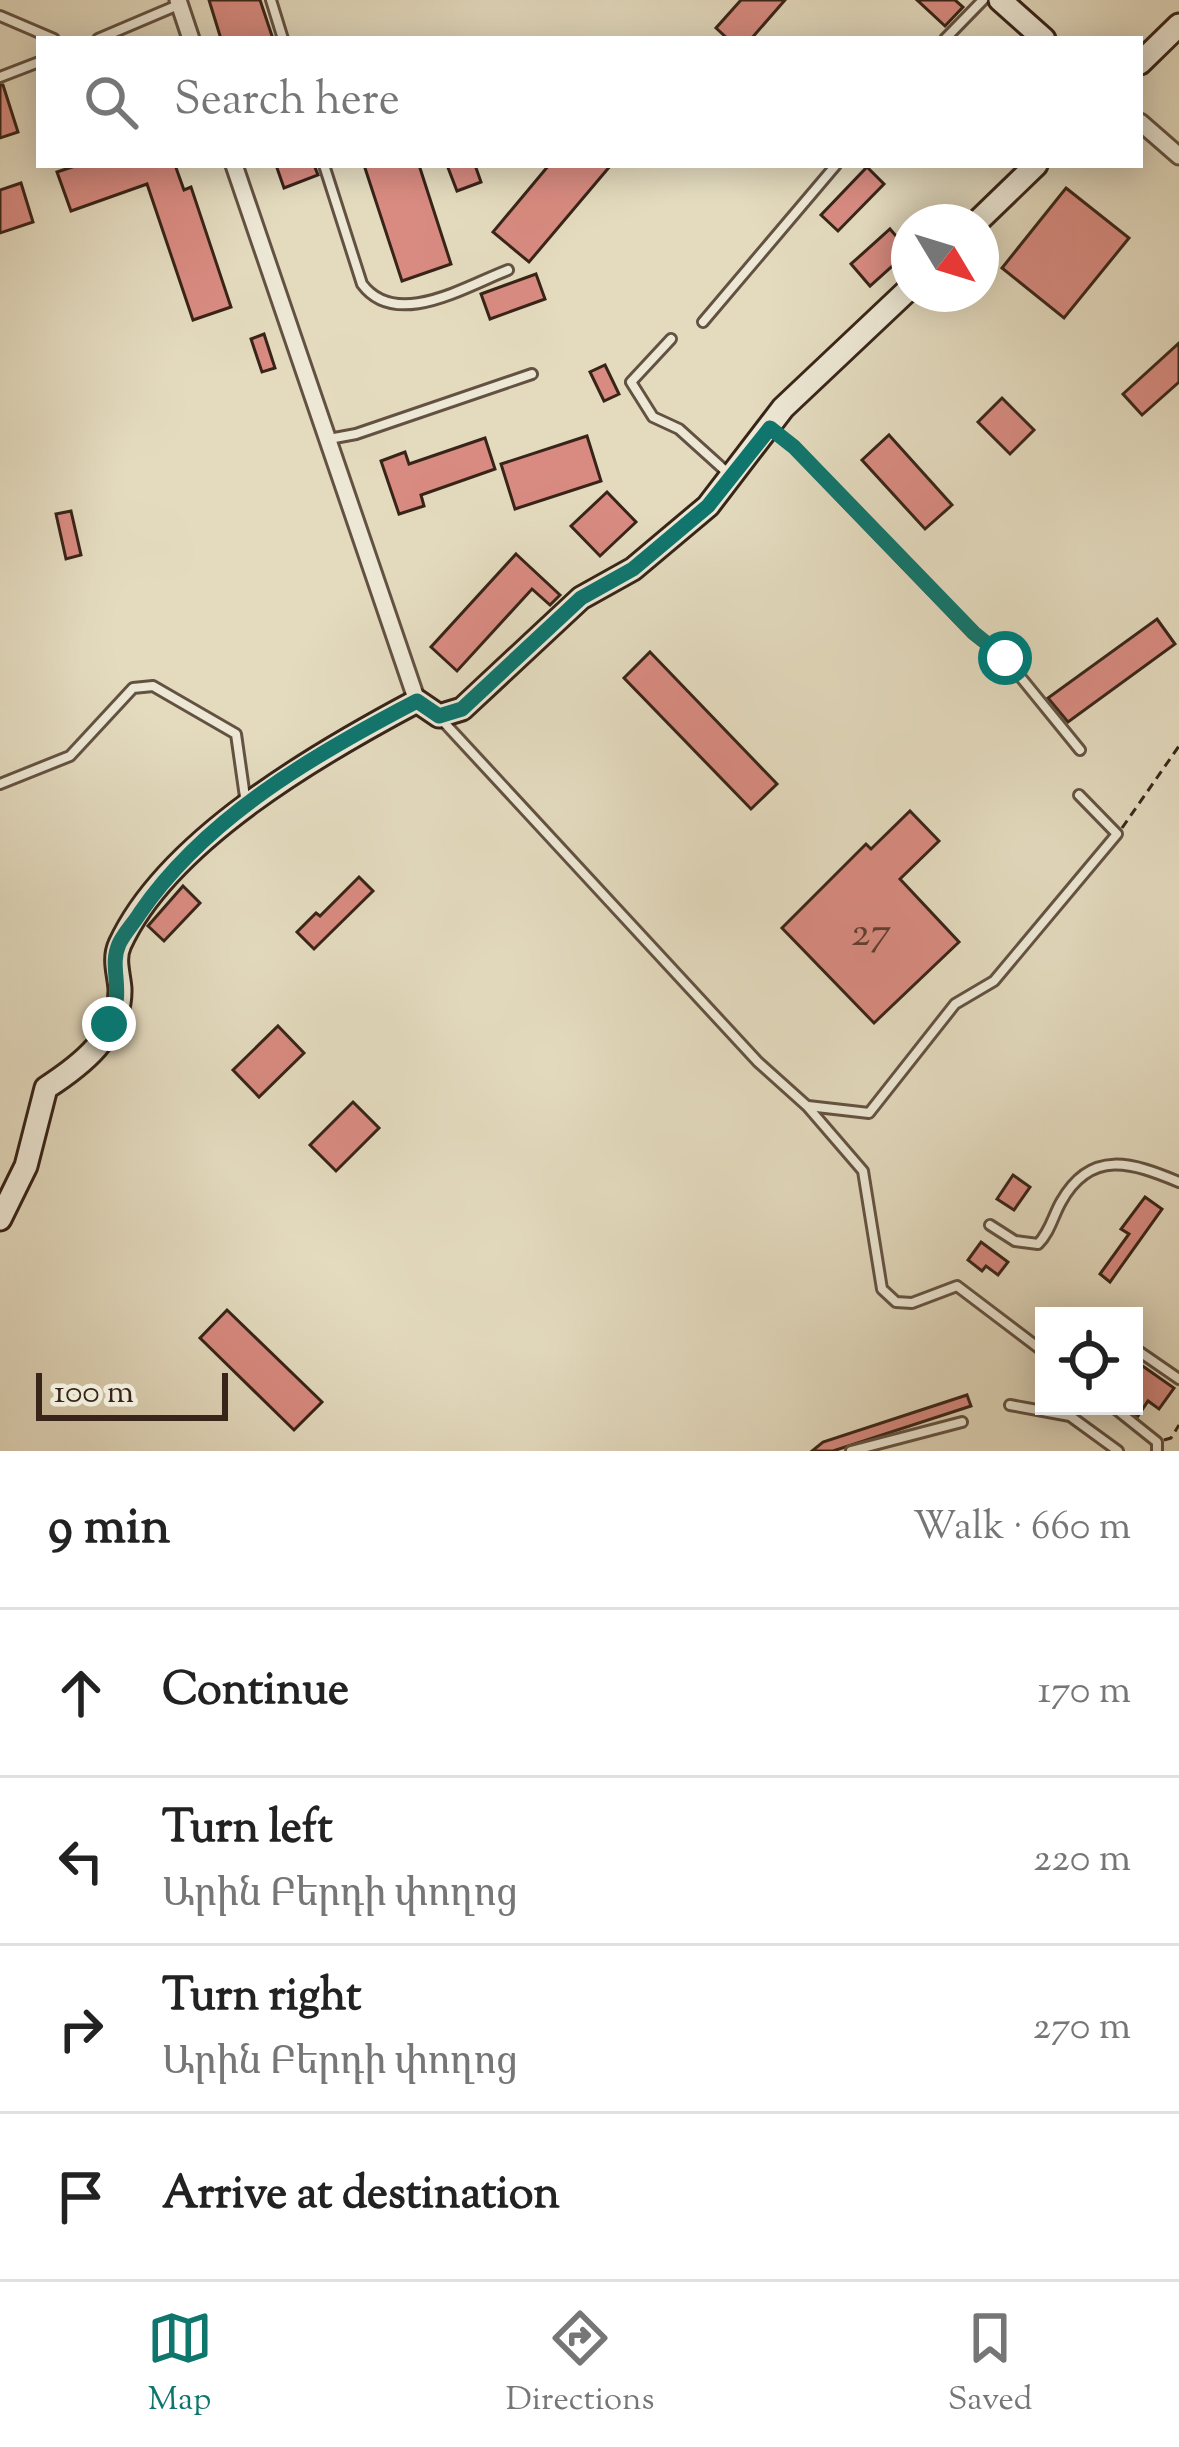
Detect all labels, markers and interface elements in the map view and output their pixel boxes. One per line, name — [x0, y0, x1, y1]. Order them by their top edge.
search box — [36, 36, 1143, 168]
icon: search — [78, 69, 144, 135]
text: Search here — [174, 70, 400, 135]
north arrow — [891, 204, 999, 312]
route start — [978, 631, 1032, 685]
house number: 27 — [851, 905, 891, 965]
route end — [82, 997, 136, 1051]
map controls — [1035, 1307, 1143, 1415]
button: locate — [1035, 1307, 1143, 1415]
scale bar — [36, 1367, 228, 1420]
text: 100 m — [54, 1370, 134, 1418]
text: 9 min — [48, 1493, 170, 1566]
text: Walk · 660 m — [913, 1501, 1131, 1557]
icon: ahead — [48, 1660, 114, 1726]
text: Continue — [162, 1660, 349, 1725]
text: 170 m — [1038, 1665, 1131, 1721]
text: Turn left — [162, 1798, 333, 1863]
icon: left — [48, 1828, 114, 1894]
text: 220 m — [1033, 1833, 1131, 1889]
text: Արին Բերդի փողոց — [162, 1868, 518, 1924]
text: Turn right — [162, 1966, 361, 2031]
icon: right — [48, 1996, 114, 2062]
text: 270 m — [1033, 2001, 1131, 2057]
text: Արին Բերդի փողոց — [162, 2036, 518, 2092]
icon: arrive — [48, 2164, 114, 2230]
text: Arrive at destination — [162, 2164, 560, 2229]
tab: Map — [147, 2305, 213, 2425]
tab: Directions — [506, 2305, 655, 2425]
tab: Saved — [948, 2305, 1032, 2425]

